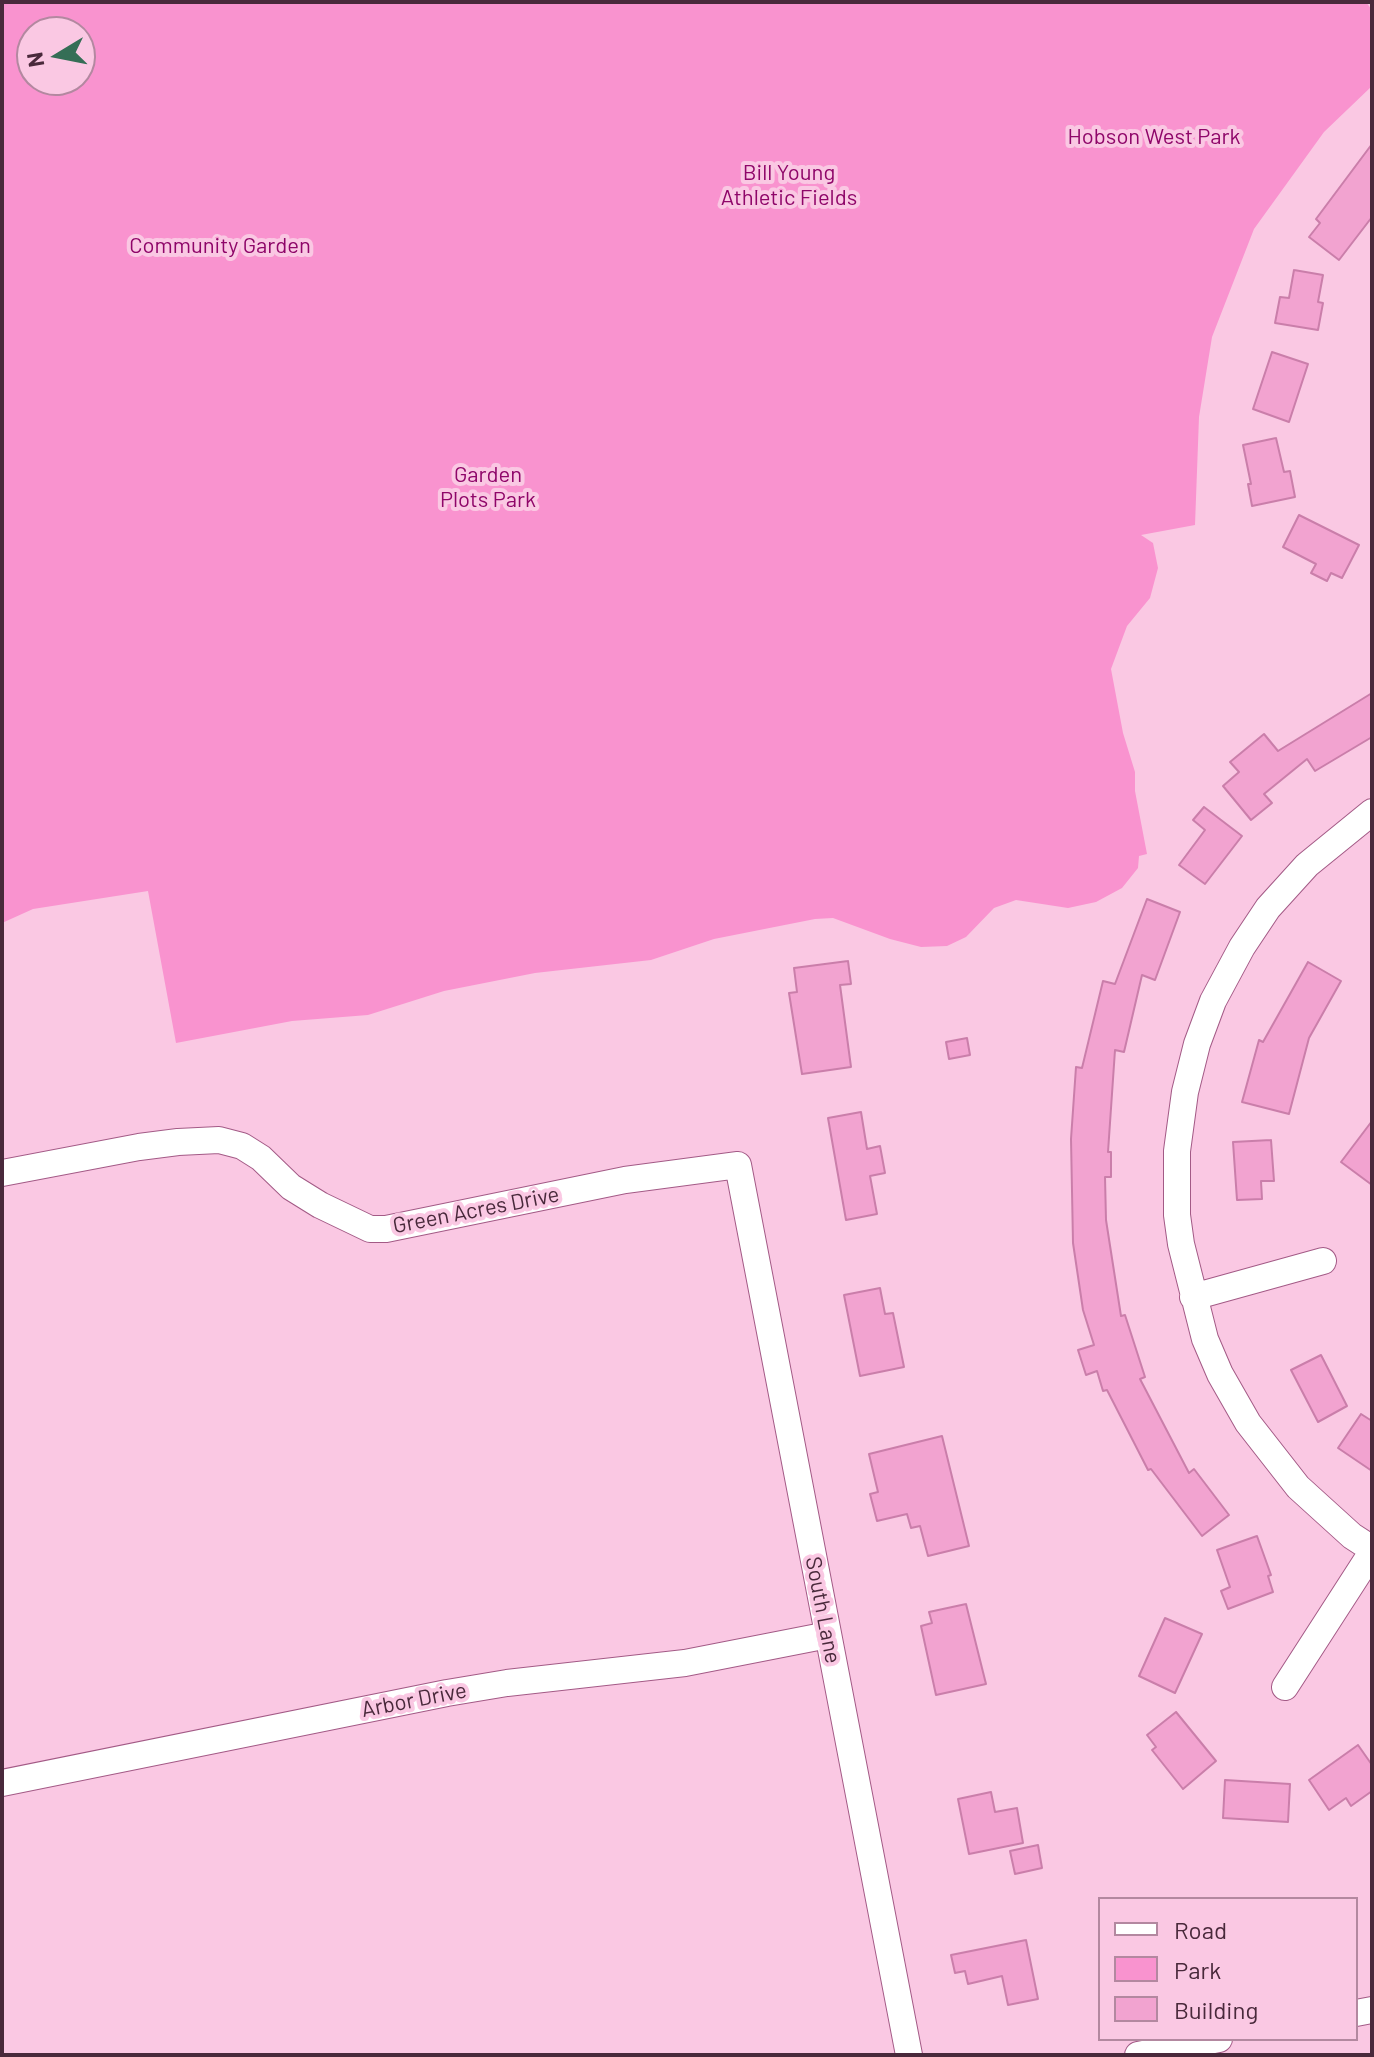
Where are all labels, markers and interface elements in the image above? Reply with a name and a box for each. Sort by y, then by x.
north arrow [16,16,96,96]
text: N [20,50,48,69]
park label: Hobson West Park [1067,124,1241,150]
park label: Bill Young Athletic Fields [721,160,857,212]
park label: Community Garden [129,233,311,259]
park label: Garden Plots Park [440,462,536,514]
street label: Green Acres Drive [391,1181,561,1239]
street label: South Lane [800,1554,846,1666]
street label: Arbor Drive [359,1677,469,1723]
legend [1098,1897,1358,2041]
text: Road [1174,1915,1227,1944]
text: Park [1174,1955,1221,1984]
text: Building [1174,1995,1258,2024]

